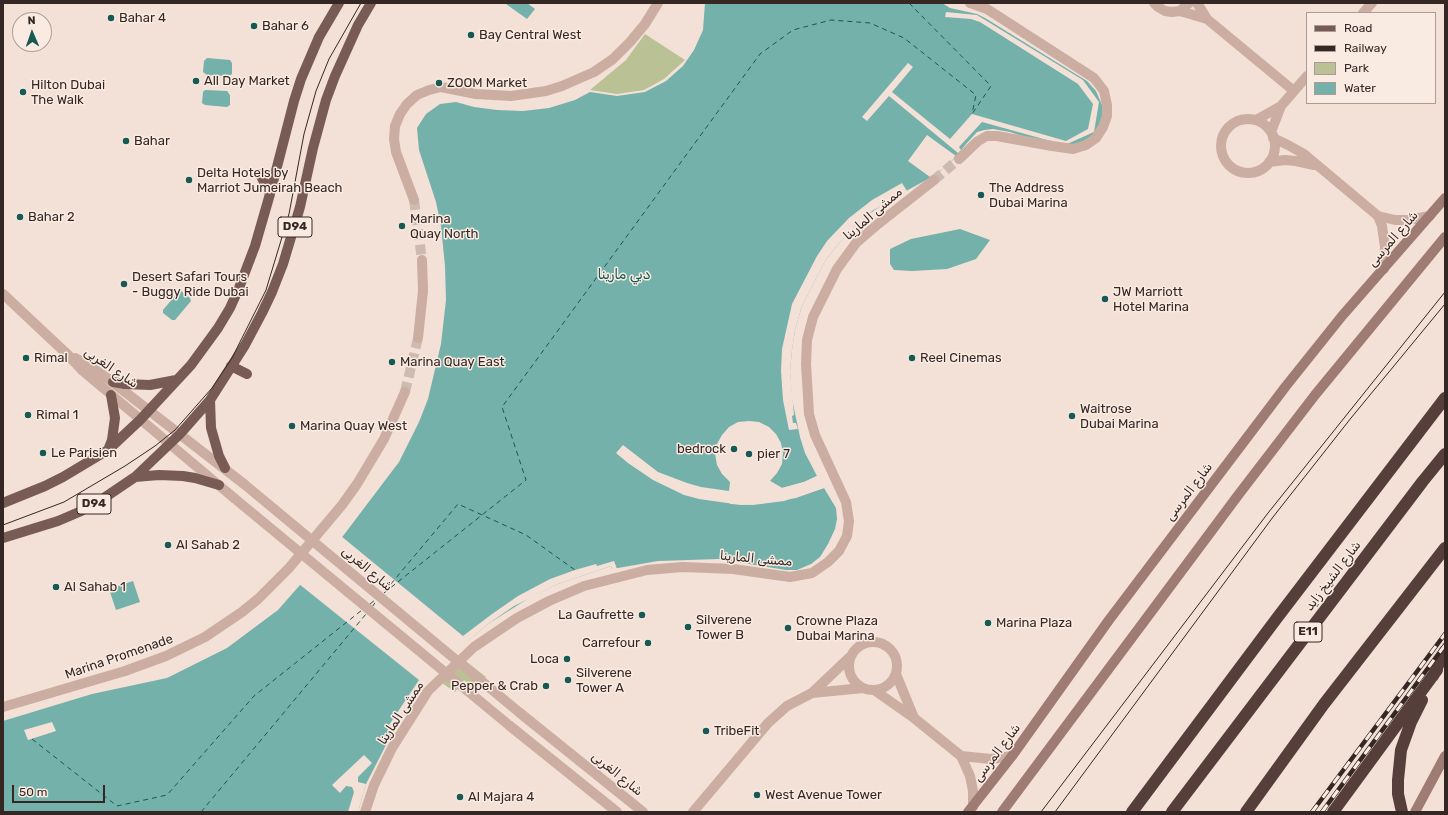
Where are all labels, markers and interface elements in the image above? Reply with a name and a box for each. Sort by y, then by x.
place label: Bahar 4 [119,10,166,26]
north arrow [12,12,52,52]
legend [1306,12,1436,104]
marker: Bahar 4 [106,13,116,23]
text: N [27,14,36,27]
place label: Bahar 6 [262,18,309,34]
marker: Bahar 6 [249,21,259,31]
text: Road [1344,21,1372,35]
place label: Bay Central West [479,27,581,43]
marker: Bay Central West [466,30,476,40]
text: Railway [1344,41,1387,55]
text: Park [1344,61,1369,75]
place label: All Day Market [204,73,290,89]
place label: ZOOM Market [447,75,527,91]
marker: All Day Market [191,76,201,86]
place label: Hilton Dubai The Walk [31,77,105,108]
marker: ZOOM Market [434,78,444,88]
text: Water [1344,81,1376,95]
marker: Hilton Dubai The Walk [18,87,28,97]
place label: Bahar [134,133,170,149]
marker: Bahar [121,136,131,146]
place label: Delta Hotels by Marriot Jumeirah Beach [197,165,343,196]
marker: Delta Hotels by Marriot Jumeirah Beach [184,175,194,185]
place label: The Address Dubai Marina [989,180,1068,211]
street label: ممشى المارينا [840,184,906,244]
marker: The Address Dubai Marina [976,190,986,200]
street label: شارع المرسى [1364,208,1422,270]
place label: Bahar 2 [28,209,75,225]
place label: Marina Quay North [410,211,478,242]
marker: Bahar 2 [15,212,25,222]
road number: D94 [278,217,312,237]
marker: Marina Quay North [397,221,407,231]
water label: دبي مارينا [597,267,651,283]
place label: Desert Safari Tours - Buggy Ride Dubai [132,269,249,300]
marker: Desert Safari Tours - Buggy Ride Dubai [119,279,129,289]
place label: JW Marriott Hotel Marina [1113,284,1189,315]
marker: JW Marriott Hotel Marina [1100,294,1110,304]
street label: شارع الغربى [81,344,141,392]
place label: Rimal [34,350,68,366]
place label: Reel Cinemas [920,350,1002,366]
marker: Rimal [21,353,31,363]
marker: Reel Cinemas [907,353,917,363]
place label: Marina Quay East [400,354,505,370]
marker: Marina Quay East [387,357,397,367]
place label: Waitrose Dubai Marina [1080,401,1159,432]
place label: Rimal 1 [36,407,78,423]
marker: Rimal 1 [23,410,33,420]
marker: Waitrose Dubai Marina [1067,411,1077,421]
place label: Marina Quay West [300,418,407,434]
marker: Marina Quay West [287,421,297,431]
place label: bedrock [677,441,726,457]
marker: bedrock [729,444,739,454]
place label: Le Parisien [51,445,117,461]
place label: pier 7 [757,446,790,462]
marker: Le Parisien [38,448,48,458]
marker: pier 7 [744,449,754,459]
street label: شارع المرسى [1162,460,1216,524]
road number: D94 [77,494,111,514]
place label: Al Sahab 2 [176,537,240,553]
street label: شارع الشيخ زايد [1302,538,1364,614]
marker: Al Sahab 2 [163,540,173,550]
street label: شارع الغربى [338,543,396,595]
street label: ممشى المارينا [719,548,793,570]
place label: Al Sahab 1 [64,579,126,595]
marker: Al Sahab 1 [51,582,61,592]
place label: La Gaufrette [558,607,634,623]
marker: La Gaufrette [637,610,647,620]
place label: Silverene Tower B [696,612,752,643]
place label: Crowne Plaza Dubai Marina [796,613,878,644]
place label: Marina Plaza [996,615,1072,631]
marker: Marina Plaza [983,618,993,628]
marker: Silverene Tower B [683,622,693,632]
road number: E11 [1294,622,1322,642]
marker: Crowne Plaza Dubai Marina [783,623,793,633]
street label: Marina Promenade [63,631,175,683]
place label: Carrefour [582,635,640,651]
marker: Carrefour [643,638,653,648]
place label: Loca [530,651,559,667]
marker: Loca [562,654,572,664]
place label: Silverene Tower A [576,665,632,696]
marker: Silverene Tower A [563,675,573,685]
street label: ممشى المارينا [375,678,427,748]
place label: Pepper & Crab [451,678,538,694]
marker: Pepper & Crab [541,681,551,691]
street label: شارع المرسى [970,721,1024,785]
place label: TribeFit [714,723,759,739]
marker: TribeFit [701,726,711,736]
street label: شارع الغربى [588,748,646,800]
scale bar [14,777,107,803]
text: 50 m [19,785,47,799]
place label: West Avenue Tower [765,787,882,803]
place label: Al Majara 4 [468,789,534,805]
marker: West Avenue Tower [752,790,762,800]
marker: Al Majara 4 [455,792,465,802]

